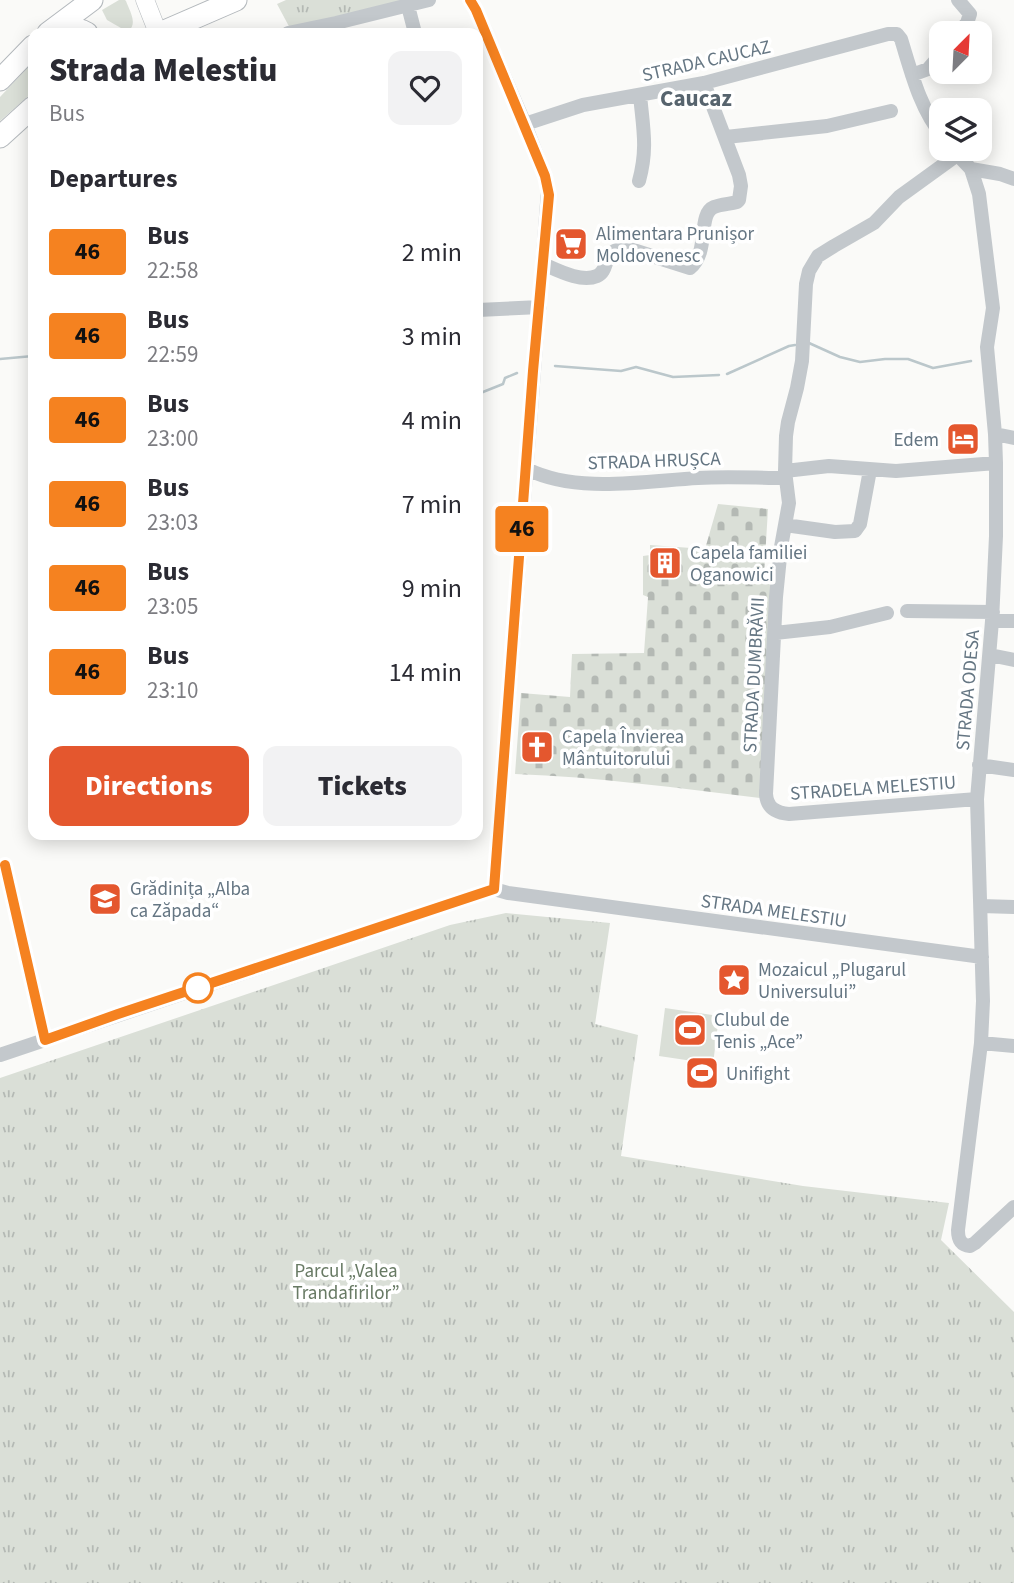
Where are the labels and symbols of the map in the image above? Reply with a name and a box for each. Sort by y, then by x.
north arrow [929,21,992,84]
street label: STRADA CAUCAZ [639,34,773,89]
district label: Caucaz [660,82,732,115]
place label: Alimentara Prunișor Moldovenesc [596,221,755,270]
supermarket icon: Alimentara Prunișor Moldovenesc [552,225,590,263]
hotel icon: Edem [944,420,982,458]
place label: Edem [893,427,939,454]
street label: STRADA HRUȘCA [587,446,722,477]
line badge: 46 [490,506,554,552]
place label: Capela familiei Oganowici [690,540,807,589]
building icon: Capela familiei Oganowici [646,544,684,582]
street label: STRADA DUMBRĂVII [737,596,772,754]
street label: STRADA ODESA [950,628,987,752]
place label: Capela Învierea Mântuitorului [562,724,684,773]
church icon: Capela Învierea Mântuitorului [518,728,556,766]
street label: STRADELA MELESTIU [789,769,957,808]
place label: Grădinița „Alba ca Zăpada“ [130,876,250,925]
school or university icon: Grădinița „Alba ca Zăpada“ [86,880,124,918]
street label: STRADA MELESTIU [699,888,848,935]
place label: Mozaicul „Plugarul Universului” [758,957,906,1006]
place icon: Mozaicul „Plugarul Universului” [715,961,753,999]
unlabelled marker [183,973,213,1003]
place label: Clubul de Tenis „Ace” [714,1007,803,1056]
sports icon: Clubul de Tenis „Ace” [671,1011,709,1049]
sports icon: Unifight [683,1054,721,1092]
place label: Unifight [726,1061,790,1088]
park label: Parcul „Valea Trandafirilor” [292,1258,400,1307]

